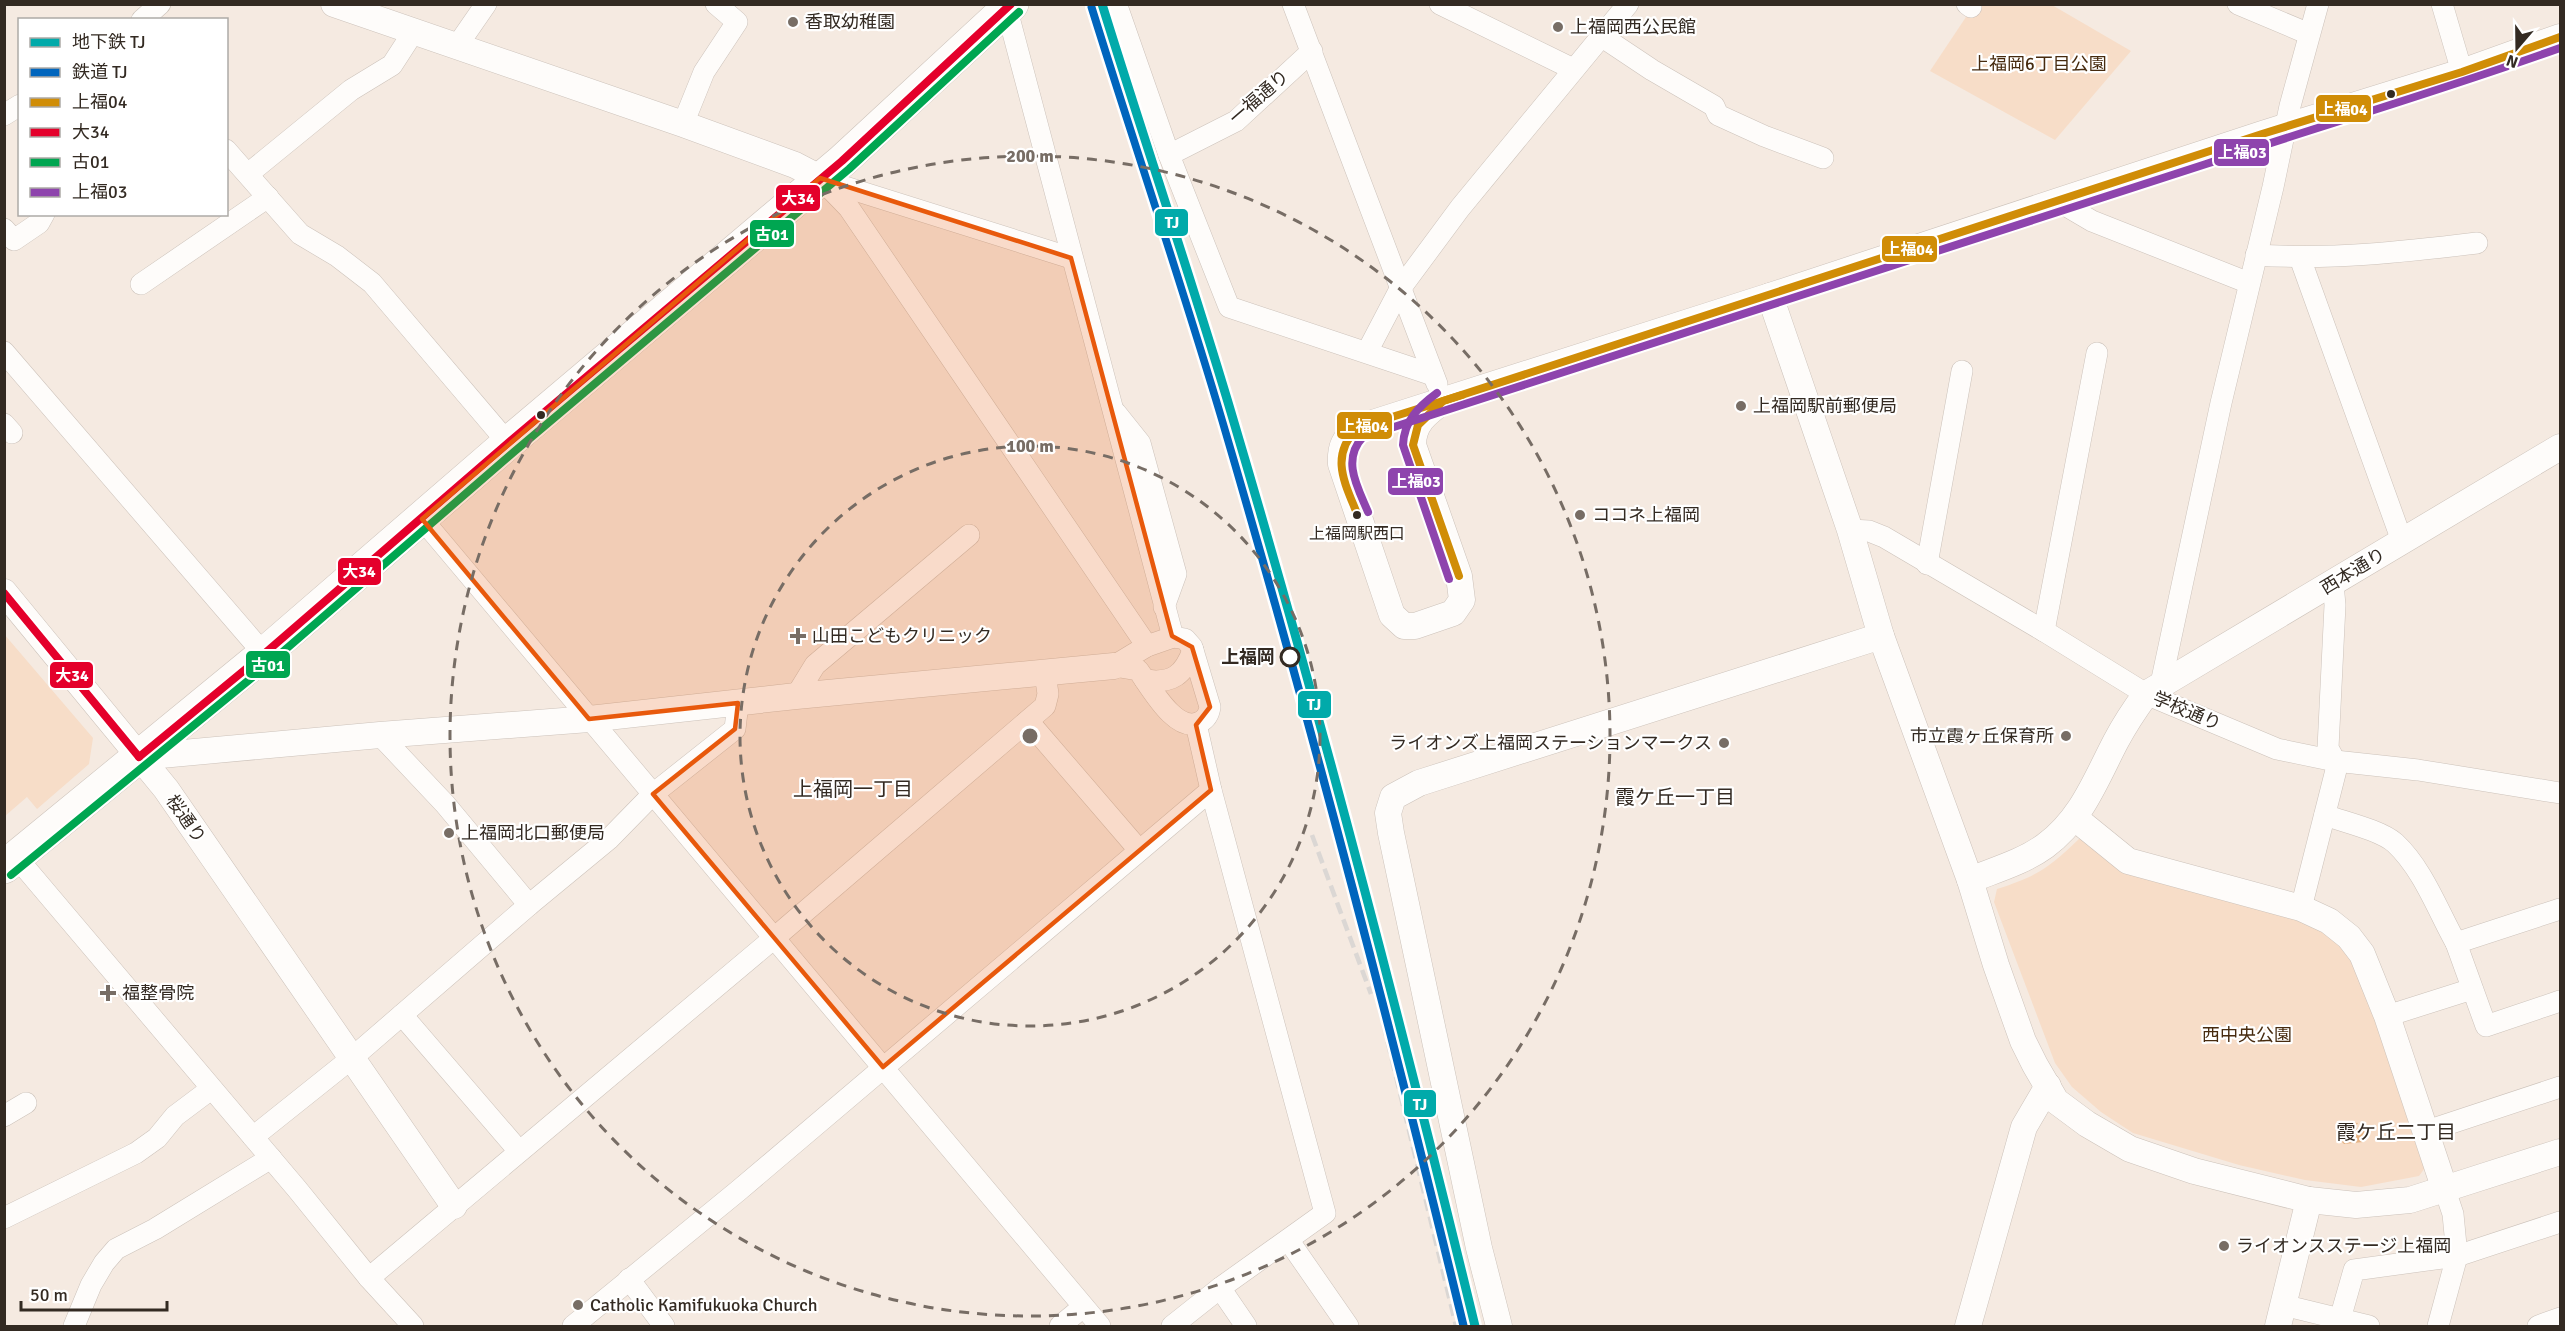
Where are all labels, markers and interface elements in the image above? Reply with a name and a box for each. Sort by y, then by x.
place label: 香取幼稚園 [805,11,895,33]
marker: 香取幼稚園 [786,15,800,29]
place label: 上福岡西公民館 [1570,16,1696,38]
legend [18,18,228,216]
north arrow [2487,18,2547,78]
marker: 上福岡西公民館 [1551,20,1565,34]
text: 地下鉄 TJ [72,31,146,53]
text: N [2504,50,2521,72]
park label: 上福岡6丁目公園 [1971,53,2107,75]
text: 鉄道 TJ [72,61,128,83]
street label: 一福通り [1225,65,1293,129]
unlabelled marker [2385,88,2397,100]
text: 上福04 [72,91,128,113]
line badge: 上福04 [2315,94,2372,123]
text: 上福04 [2318,100,2368,120]
text: 大34 [72,121,110,143]
line badge: 上福03 [2213,138,2270,167]
text: 上福03 [2217,143,2267,163]
text: 200 m [1006,145,1054,167]
text: 古01 [72,151,109,173]
text: 上福03 [72,181,127,203]
line badge: 大34 [775,184,821,212]
text: 大34 [781,189,815,209]
line badge: TJ [1154,208,1189,237]
text: TJ [1165,213,1179,233]
line badge: 古01 [749,219,795,248]
text: 古01 [755,225,789,245]
line badge: 上福04 [1881,235,1938,263]
text: 上福04 [1884,240,1934,260]
place label: 上福岡駅前郵便局 [1753,395,1897,417]
marker: 上福岡駅前郵便局 [1734,399,1748,413]
unlabelled marker [535,409,547,421]
line badge: 上福04 [1336,411,1393,440]
text: 上福04 [1339,417,1389,437]
text: 100 m [1006,435,1054,457]
line badge: 上福03 [1387,467,1444,496]
text: 上福03 [1391,472,1441,492]
place label: ココネ上福岡 [1592,504,1700,526]
marker: ココネ上福岡 [1573,508,1587,522]
marker: 上福岡駅西口 [1351,509,1363,521]
place label: 上福岡駅西口 [1309,524,1405,544]
street label: 西本通り [2316,543,2390,599]
line badge: 大34 [337,557,382,586]
text: 大34 [342,562,376,582]
place label: 山田こどもクリニック [812,625,992,647]
marker: 山田こどもクリニック [789,627,807,645]
place label: 上福岡 [1221,646,1275,668]
marker: 上福岡 [1280,647,1300,667]
line badge: 古01 [245,650,291,679]
text: 古01 [251,656,285,676]
line badge: 大34 [49,661,94,689]
text: 大34 [55,666,89,686]
street label: 学校通り [2150,687,2224,735]
line badge: TJ [1297,690,1332,719]
text: TJ [1307,695,1321,715]
place label: 市立霞ヶ丘保育所 [1910,725,2054,747]
centre of rings [1020,726,1040,746]
marker: 市立霞ヶ丘保育所 [2059,729,2073,743]
place label: ライオンズ上福岡ステーションマークス [1389,732,1712,754]
marker: ライオンズ上福岡ステーションマークス [1717,736,1731,750]
district label: 上福岡一丁目 [793,777,913,802]
district label: 霞ケ丘一丁目 [1615,785,1735,810]
street label: 桜通り [162,791,210,847]
place label: 上福岡北口郵便局 [461,822,605,844]
marker: 上福岡北口郵便局 [442,826,456,840]
place label: 福整骨院 [122,982,194,1004]
marker: 福整骨院 [99,984,117,1002]
park label: 西中央公園 [2202,1024,2292,1046]
line badge: TJ [1403,1089,1437,1118]
text: TJ [1413,1095,1427,1115]
district label: 霞ケ丘二丁目 [2336,1120,2456,1145]
place label: ライオンスステージ上福岡 [2236,1235,2451,1257]
marker: ライオンスステージ上福岡 [2217,1239,2231,1253]
scale bar [21,1274,166,1312]
text: 50 m [30,1284,68,1306]
place label: Catholic Kamifukuoka Church [590,1294,818,1316]
marker: Catholic Kamifukuoka Church [571,1298,585,1312]

